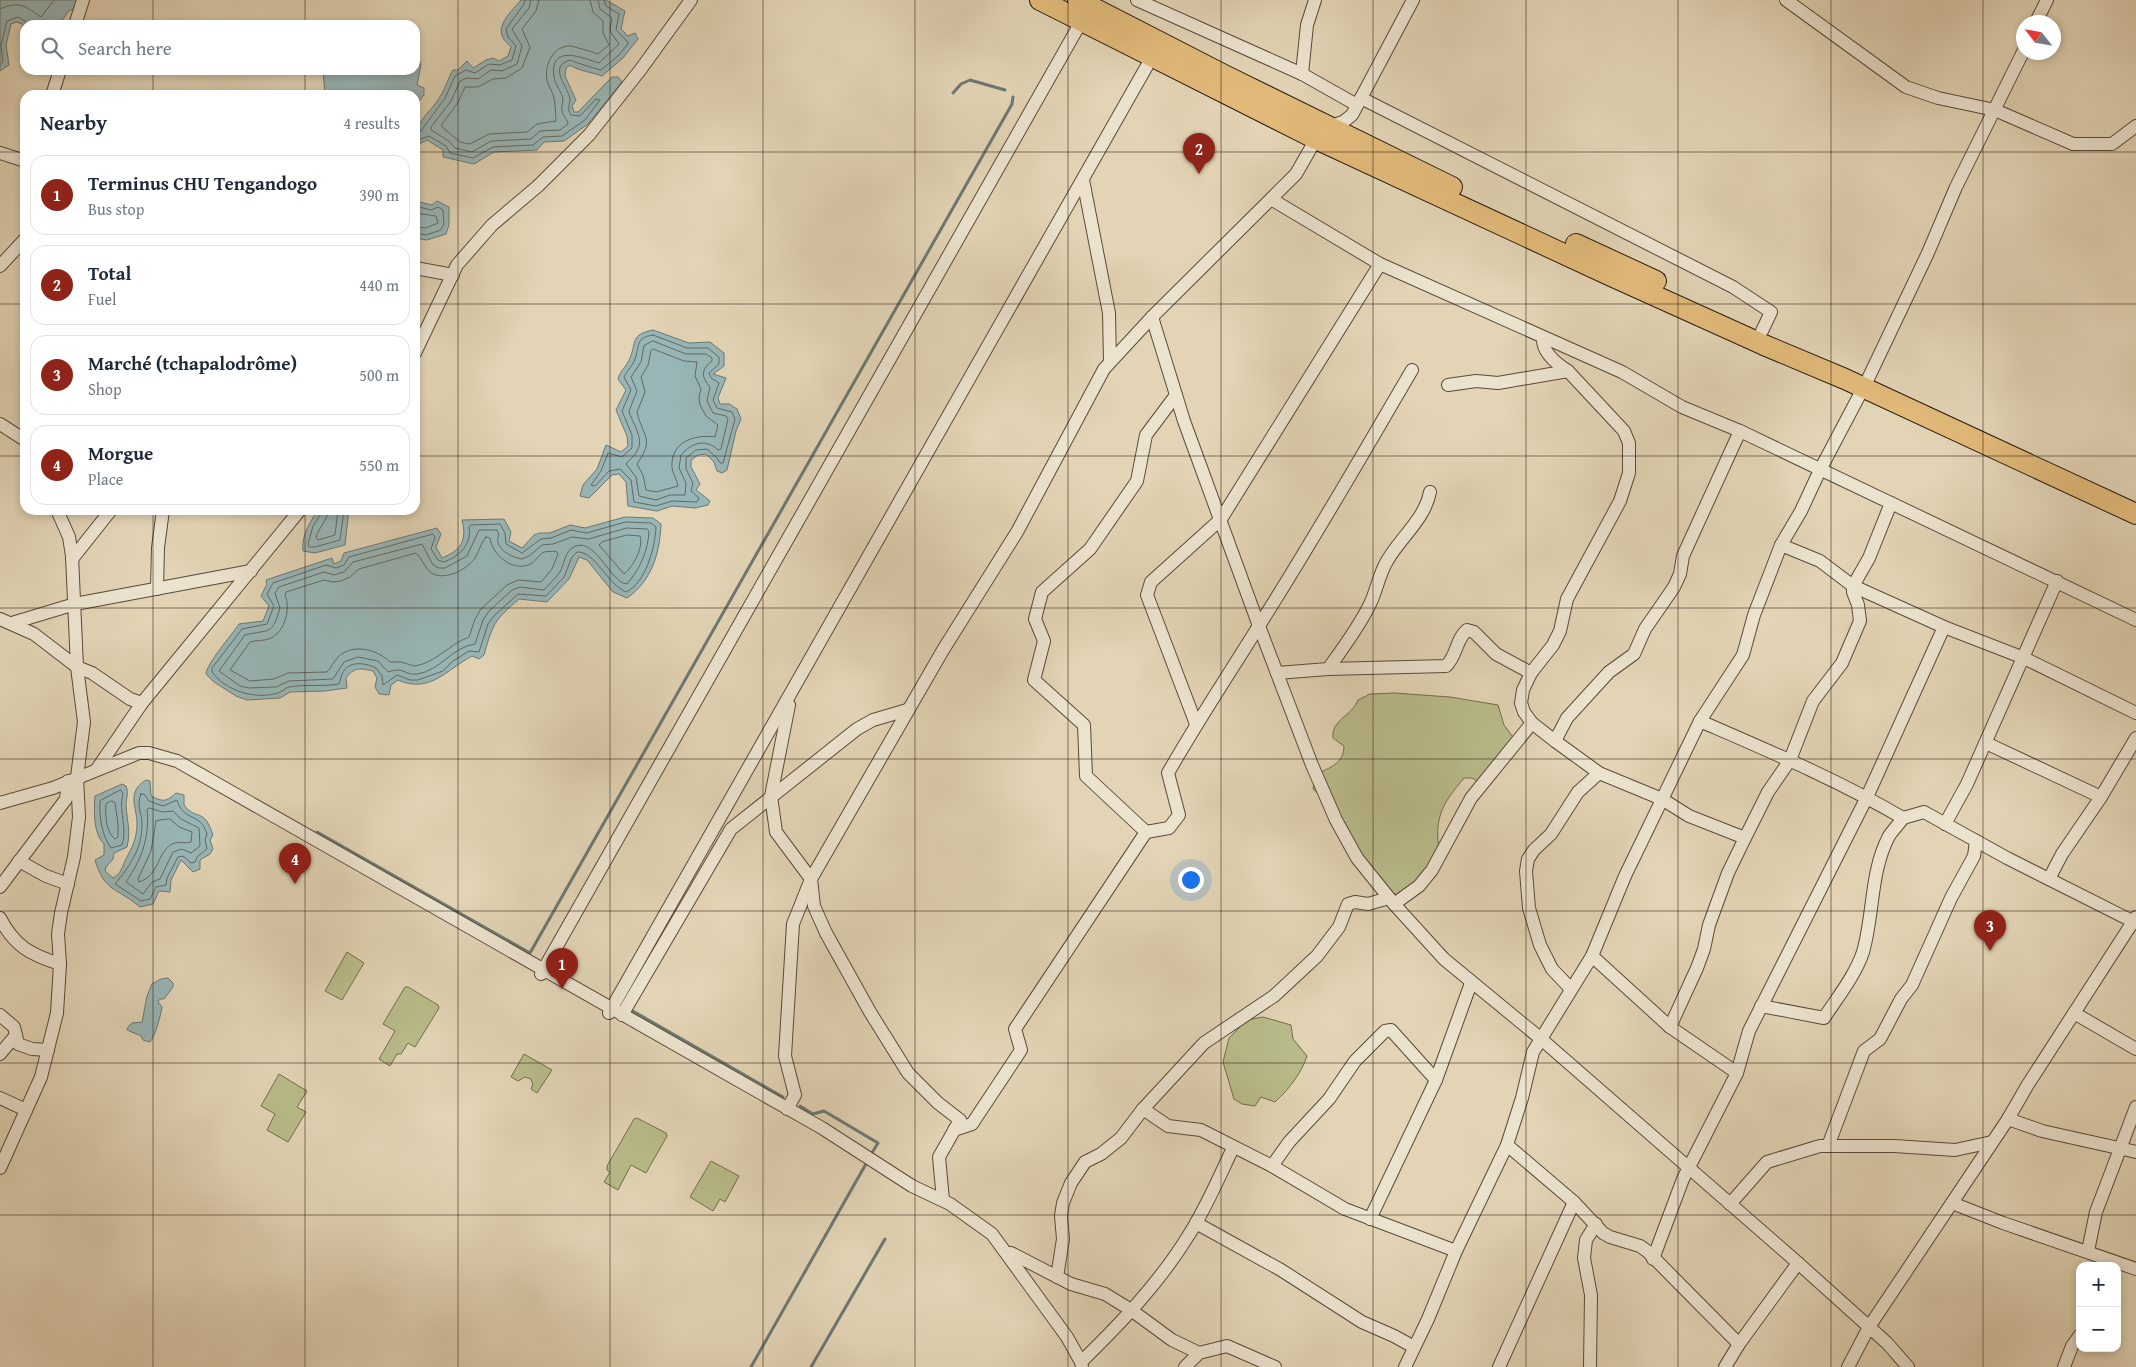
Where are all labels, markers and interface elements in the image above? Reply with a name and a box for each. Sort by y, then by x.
north arrow [2016,15,2061,60]
search box [20,20,420,75]
icon: search [38,34,66,62]
text: Search here [78,34,172,62]
text: Nearby [40,107,107,138]
text: 4 results [343,111,400,135]
pin: 2 [1183,133,1215,174]
text: Terminus CHU Tengandogo [88,169,317,197]
text: 1 [53,183,61,207]
text: 390 m [359,183,399,207]
text: Bus stop [88,197,144,221]
text: Total [88,259,131,287]
text: 2 [53,273,61,297]
text: 440 m [359,273,399,297]
text: Fuel [88,287,116,311]
text: Marché (tchapalodrôme) [88,349,297,377]
text: 3 [53,363,61,387]
text: 500 m [359,363,399,387]
text: Shop [88,377,122,401]
text: Morgue [88,439,153,467]
text: 4 [53,453,61,477]
text: 550 m [359,453,399,477]
text: Place [88,467,123,491]
pin: 4 [279,843,311,884]
your location [1178,867,1204,893]
pin: 3 [1974,910,2006,951]
pin: 1 [546,948,578,989]
map controls [2076,1262,2121,1352]
button: + [2076,1262,2121,1307]
button: − [2076,1307,2121,1352]

